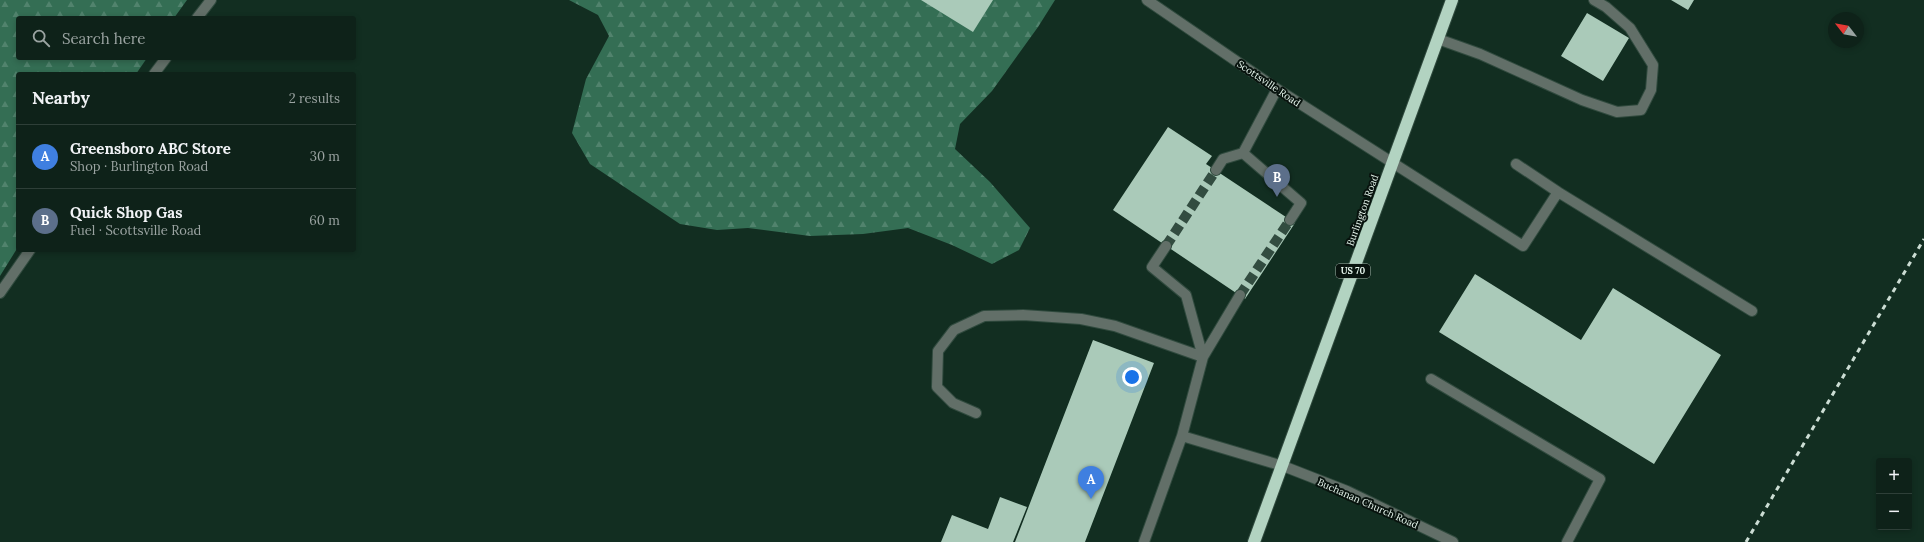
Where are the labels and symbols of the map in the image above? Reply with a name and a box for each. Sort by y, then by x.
north arrow [1828,12,1864,48]
street label: Scottsville Road [1234,57,1303,109]
pin: B [1264,164,1290,197]
street label: Burlington Road [1344,173,1381,248]
road number: US 70 [1336,264,1370,278]
your location [1122,367,1142,387]
pin: A [1078,466,1104,499]
street label: Buchanan Church Road [1315,475,1420,532]

